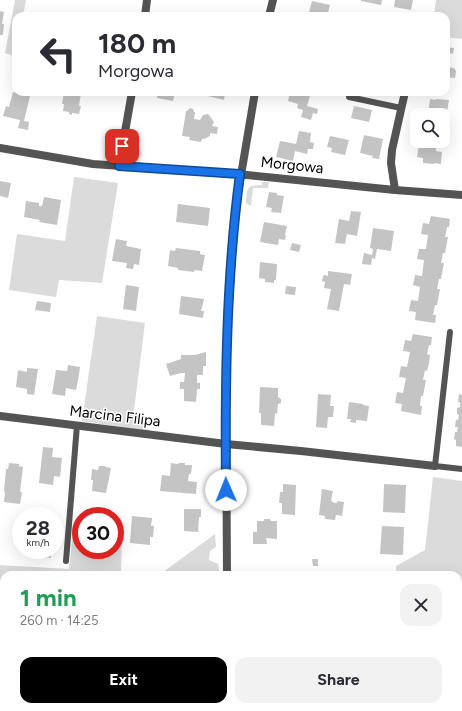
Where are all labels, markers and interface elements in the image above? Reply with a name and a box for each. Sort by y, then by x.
text: 180 m [98,26,176,60]
icon: left [32,28,84,80]
text: Morgowa [98,60,174,82]
map controls [410,108,450,148]
button: search [410,108,450,148]
pin [105,129,139,163]
icon: arrive [111,135,133,157]
street label: Morgowa [260,153,324,177]
street label: Marcina Filipa [68,401,162,431]
position arrow [205,469,247,511]
speed limit sign: 30 [72,507,124,559]
text: 28 [26,516,50,540]
text: km/h [27,536,49,549]
text: 1 min [20,583,77,612]
button: close [400,584,442,626]
text: 260 m · 14:25 [20,613,98,628]
button: Exit [20,657,227,703]
button: Share [235,657,442,703]

